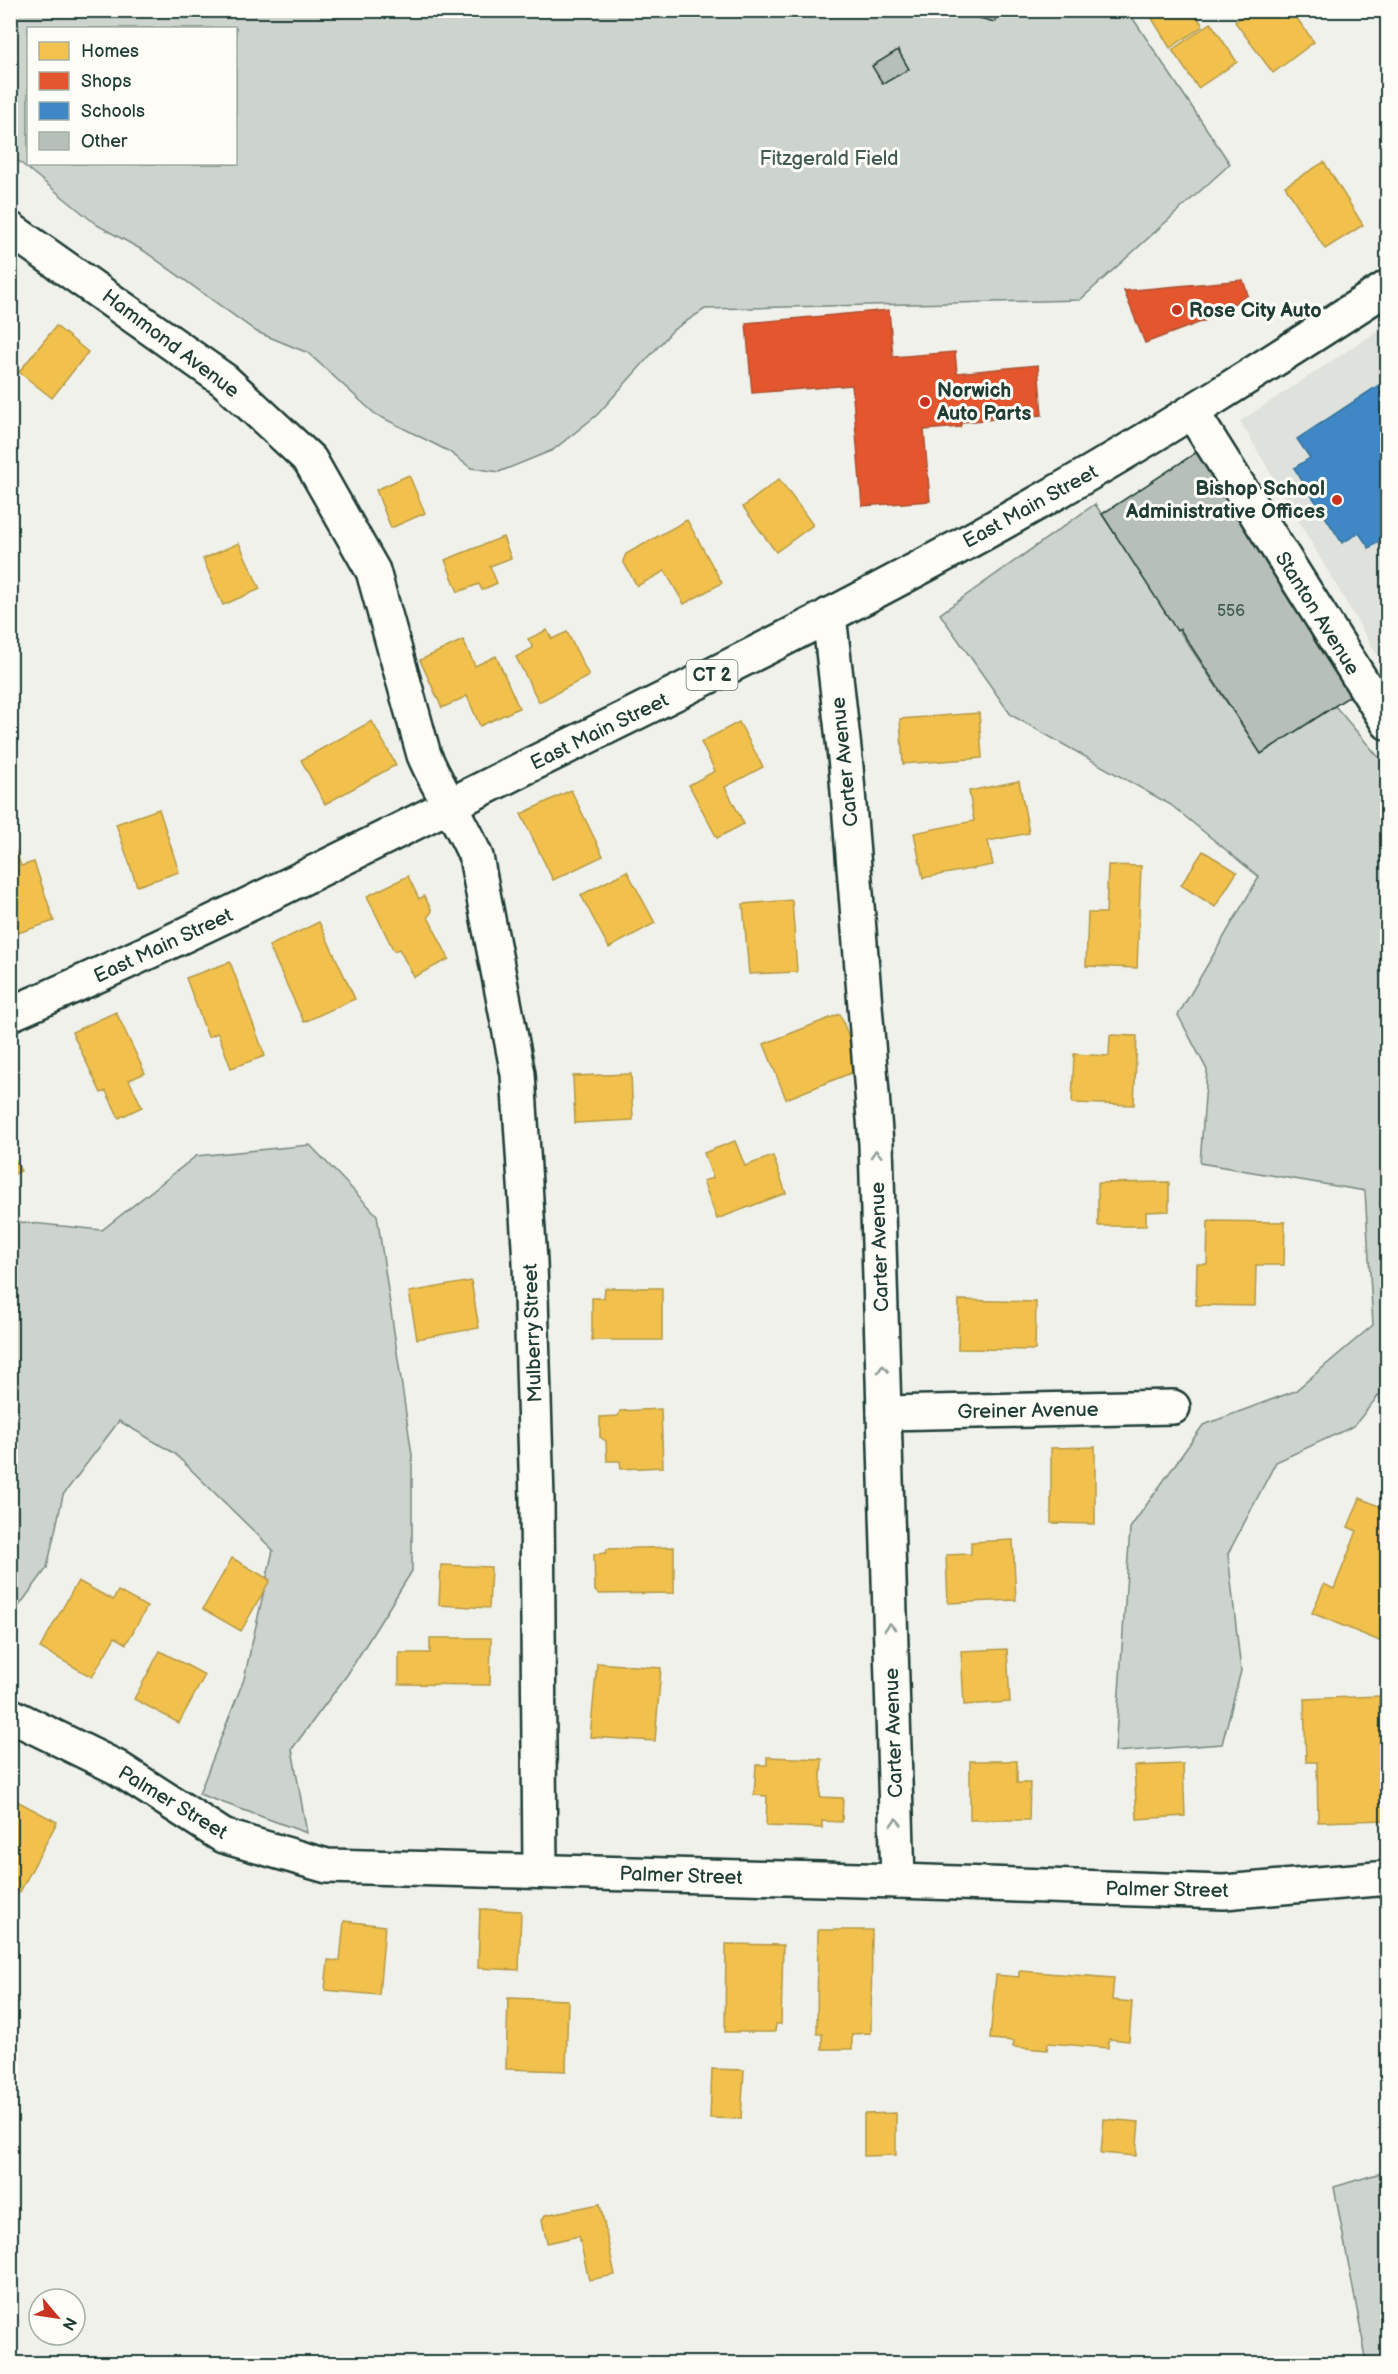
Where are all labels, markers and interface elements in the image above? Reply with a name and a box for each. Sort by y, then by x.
legend [27,27,237,165]
text: Homes [81,41,139,62]
text: Shops [81,71,132,92]
text: Schools [81,101,145,122]
text: Other [81,131,128,152]
park label: Fitzgerald Field [759,147,899,171]
street label: Hammond Avenue [97,284,244,403]
place label: Rose City Auto [1189,299,1322,323]
marker: Rose City Auto [1170,303,1184,317]
place label: Norwich Auto Parts [936,379,1031,426]
marker: Norwich Auto Parts [918,395,932,409]
street label: East Main Street [959,460,1102,554]
place label: Bishop School Administrative Offices [1125,477,1325,524]
marker: Bishop School Administrative Offices [1330,493,1344,507]
street label: Stanton Avenue [1270,547,1365,680]
house number: 556 [1217,602,1245,621]
road number: CT 2 [686,660,738,690]
street label: East Main Street [527,688,672,776]
street label: Carter Avenue [826,696,864,828]
street label: East Main Street [90,903,237,989]
one-way arrow [870,1149,882,1158]
street label: Carter Avenue [866,1181,894,1312]
street label: Mulberry Street [519,1263,547,1403]
one-way arrow [876,1365,889,1374]
street label: Greiner Avenue [957,1398,1099,1424]
one-way arrow [884,1623,897,1632]
street label: Carter Avenue [880,1667,908,1798]
street label: Palmer Street [114,1761,231,1845]
one-way arrow [890,1818,902,1827]
street label: Palmer Street [619,1862,743,1890]
street label: Palmer Street [1105,1877,1229,1903]
north arrow [27,2287,87,2347]
text: N [58,2314,80,2333]

